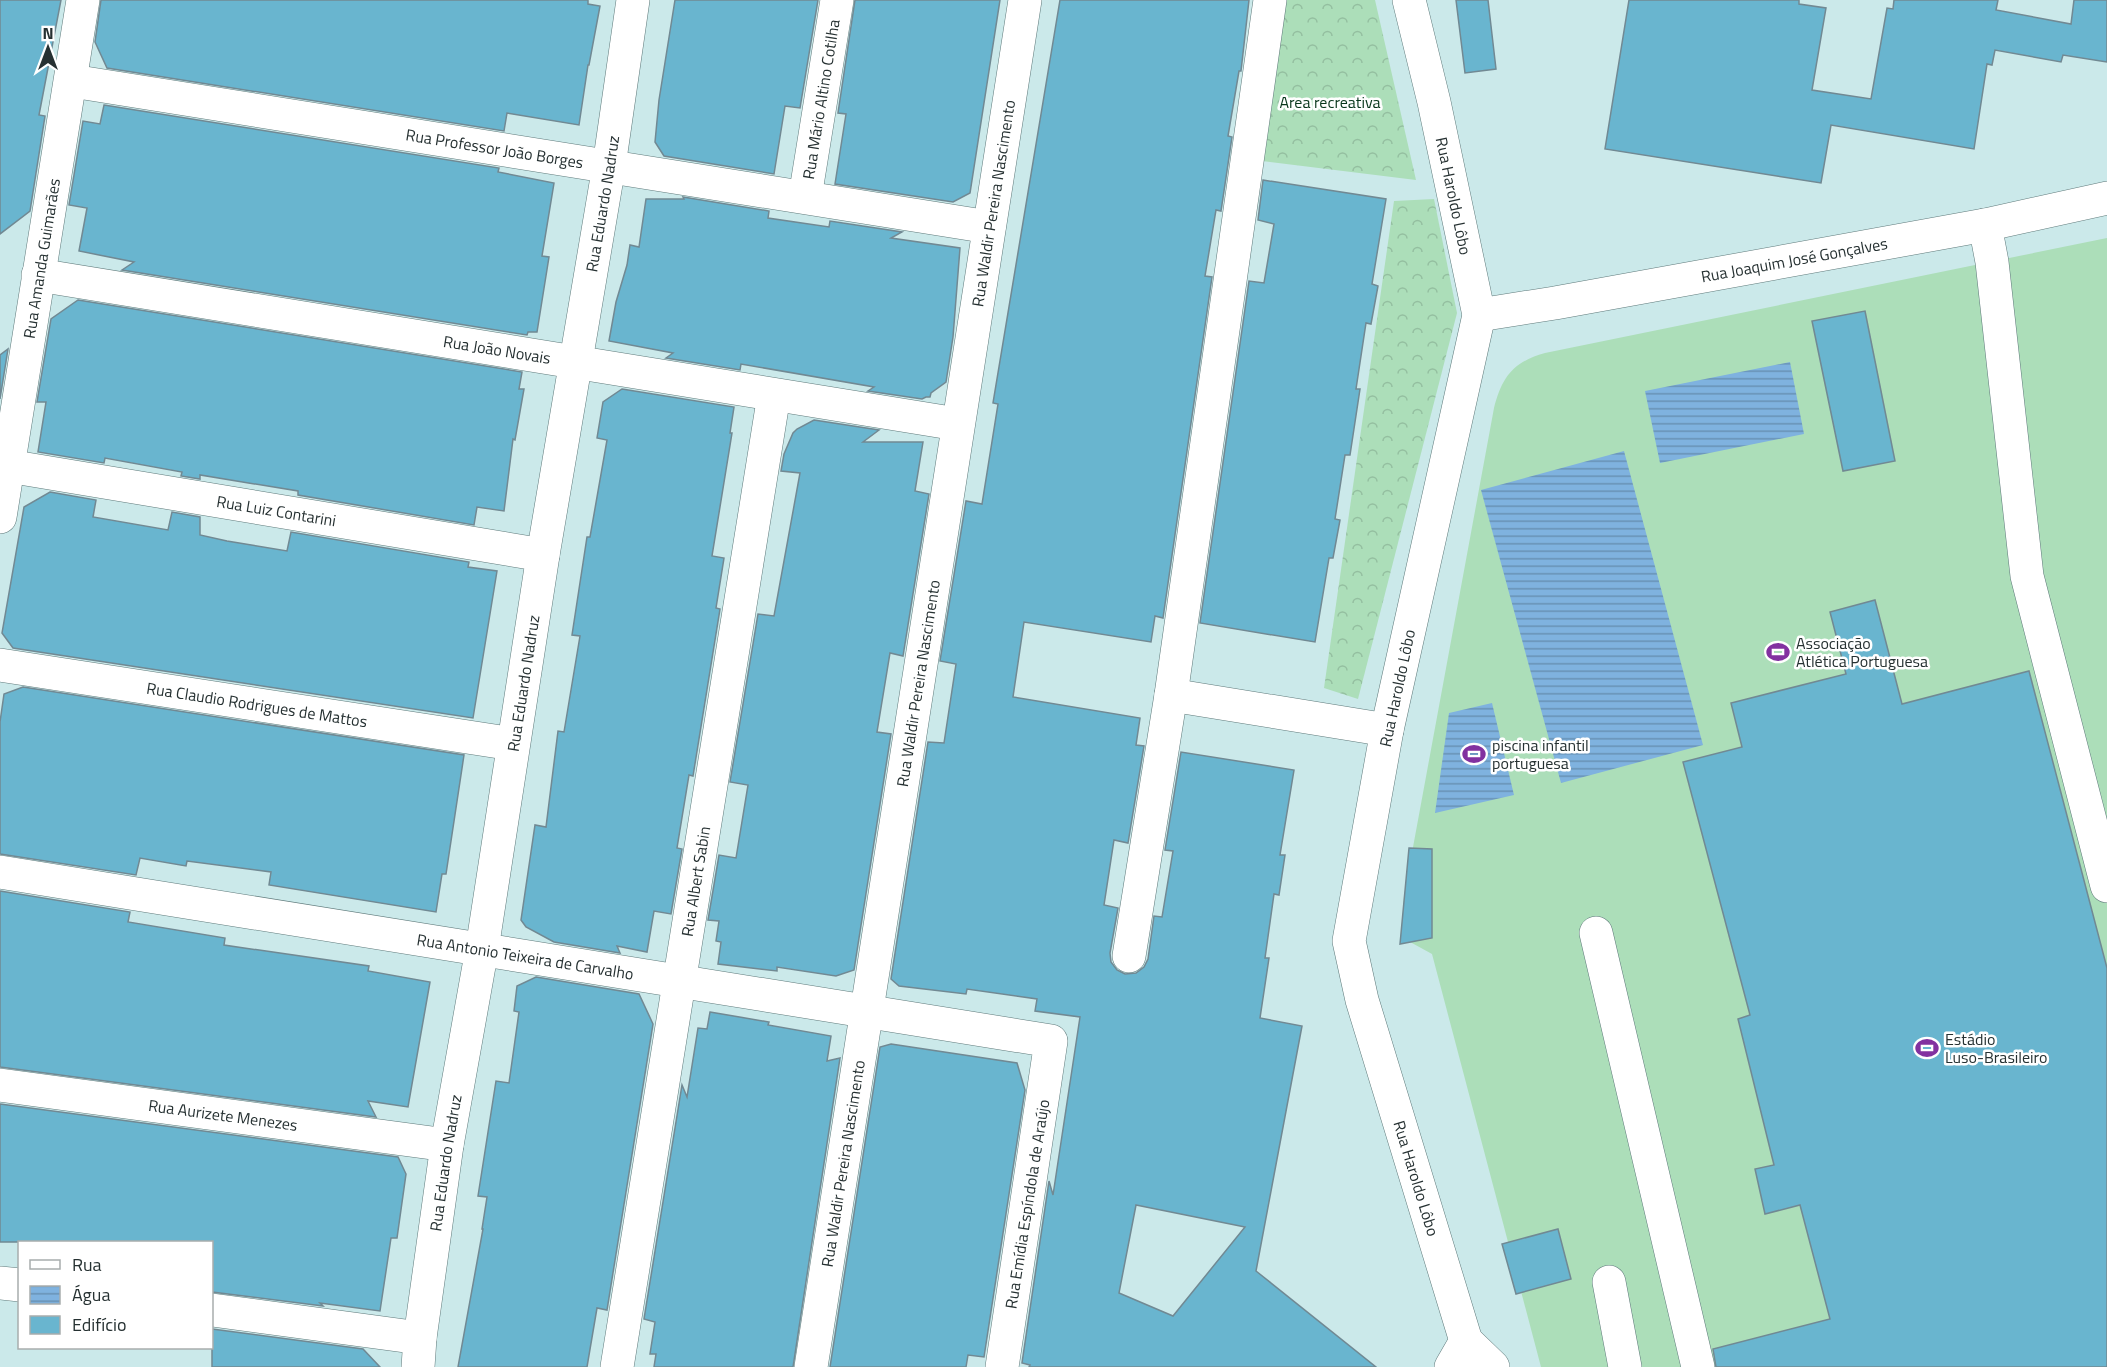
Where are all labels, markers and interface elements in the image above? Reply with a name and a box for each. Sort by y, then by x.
north arrow [18,18,78,78]
street label: Rua Mário Altino Cotilha [796,18,846,181]
text: N [42,21,54,45]
park label: Area recreativa [1279,90,1381,114]
street label: Rua Waldir Pereira Nascimento [965,98,1021,308]
street label: Rua Professor João Borges [404,122,585,174]
street label: Rua Eduardo Nadruz [579,134,625,274]
street label: Rua Haroldo Lôbo [1430,135,1478,257]
street label: Rua Amanda Guimarães [17,176,66,340]
street label: Rua Joaquim José Gonçalves [1699,231,1889,288]
street label: Rua João Novais [442,329,552,370]
street label: Rua Luiz Contarini [215,489,338,532]
street label: Rua Waldir Pereira Nascimento [890,578,946,789]
street label: Rua Eduardo Nadruz [501,613,546,753]
street label: Rua Haroldo Lôbo [1373,627,1421,749]
place label: Associação Atlética Portuguesa [1796,631,1928,673]
sports icon: Associação Atlética Portuguesa [1765,639,1791,665]
street label: Rua Claudio Rodrigues de Mattos [145,676,369,733]
place label: piscina infantil portuguesa [1492,733,1589,775]
sports icon: piscina infantil portuguesa [1461,741,1487,767]
street label: Rua Albert Sabin [675,824,716,938]
street label: Rua Antonio Teixeira de Carvalho [415,927,635,986]
place label: Estádio Luso-Brasileiro [1945,1027,2047,1069]
sports icon: Estádio Luso-Brasileiro [1914,1035,1940,1061]
street label: Rua Waldir Pereira Nascimento [815,1058,871,1269]
street label: Rua Aurizete Menezes [147,1093,299,1137]
street label: Rua Eduardo Nadruz [423,1093,468,1233]
street label: Rua Emídia Espíndola de Araújo [999,1098,1055,1310]
street label: Rua Haroldo Lôbo [1387,1118,1445,1239]
legend [18,1241,213,1349]
text: Rua [72,1251,102,1278]
text: Água [72,1281,110,1308]
text: Edifício [72,1311,126,1338]

